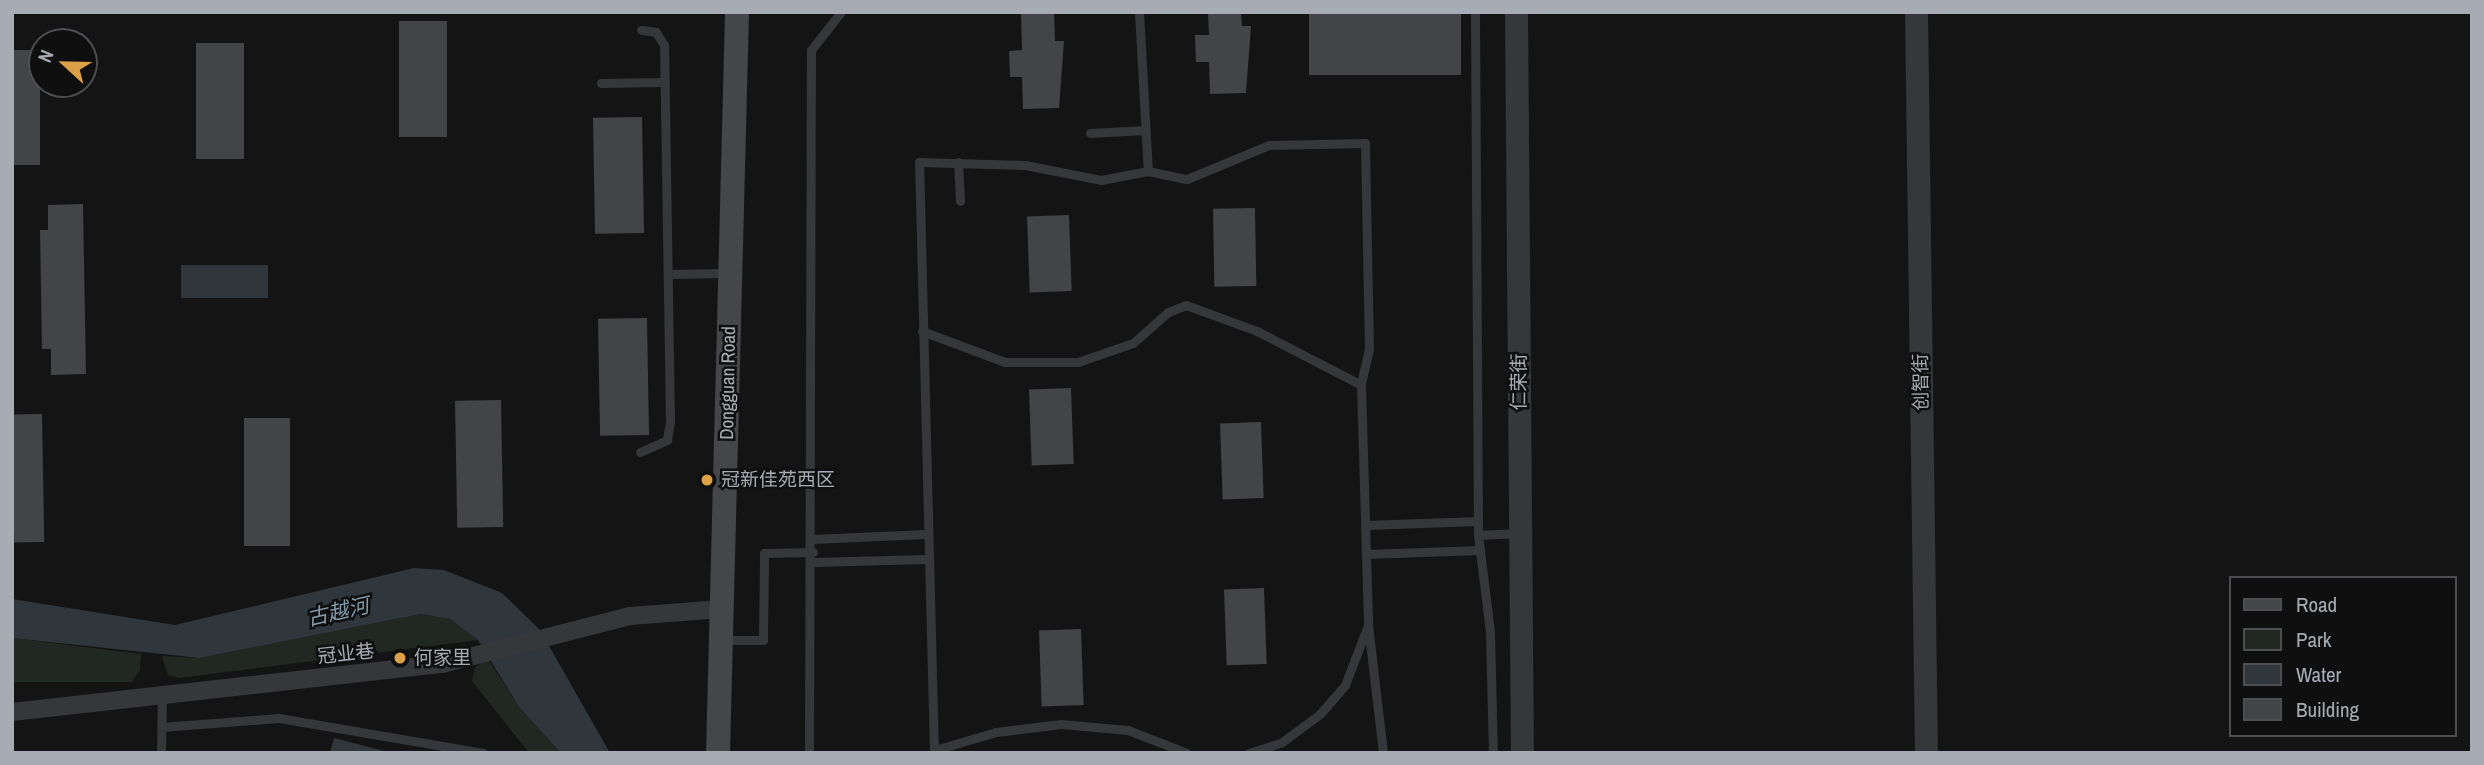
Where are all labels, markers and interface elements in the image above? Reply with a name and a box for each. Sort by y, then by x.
north arrow [28,28,98,98]
text: N [31,46,60,66]
street label: Dongguan Road [716,326,740,440]
street label: 创智街 [1909,353,1933,411]
street label: 仁荣街 [1508,354,1530,410]
place label: 冠新佳苑西区 [721,469,835,491]
marker: 冠新佳苑西区 [699,472,715,488]
legend [2228,576,2456,737]
text: Road [2296,590,2337,619]
water label: 古越河 [304,593,372,631]
text: Park [2296,625,2331,654]
street label: 冠业巷 [316,640,376,668]
place label: 何家里 [414,647,471,669]
marker: 何家里 [392,650,408,666]
text: Water [2296,660,2341,689]
text: Building [2296,695,2359,724]

